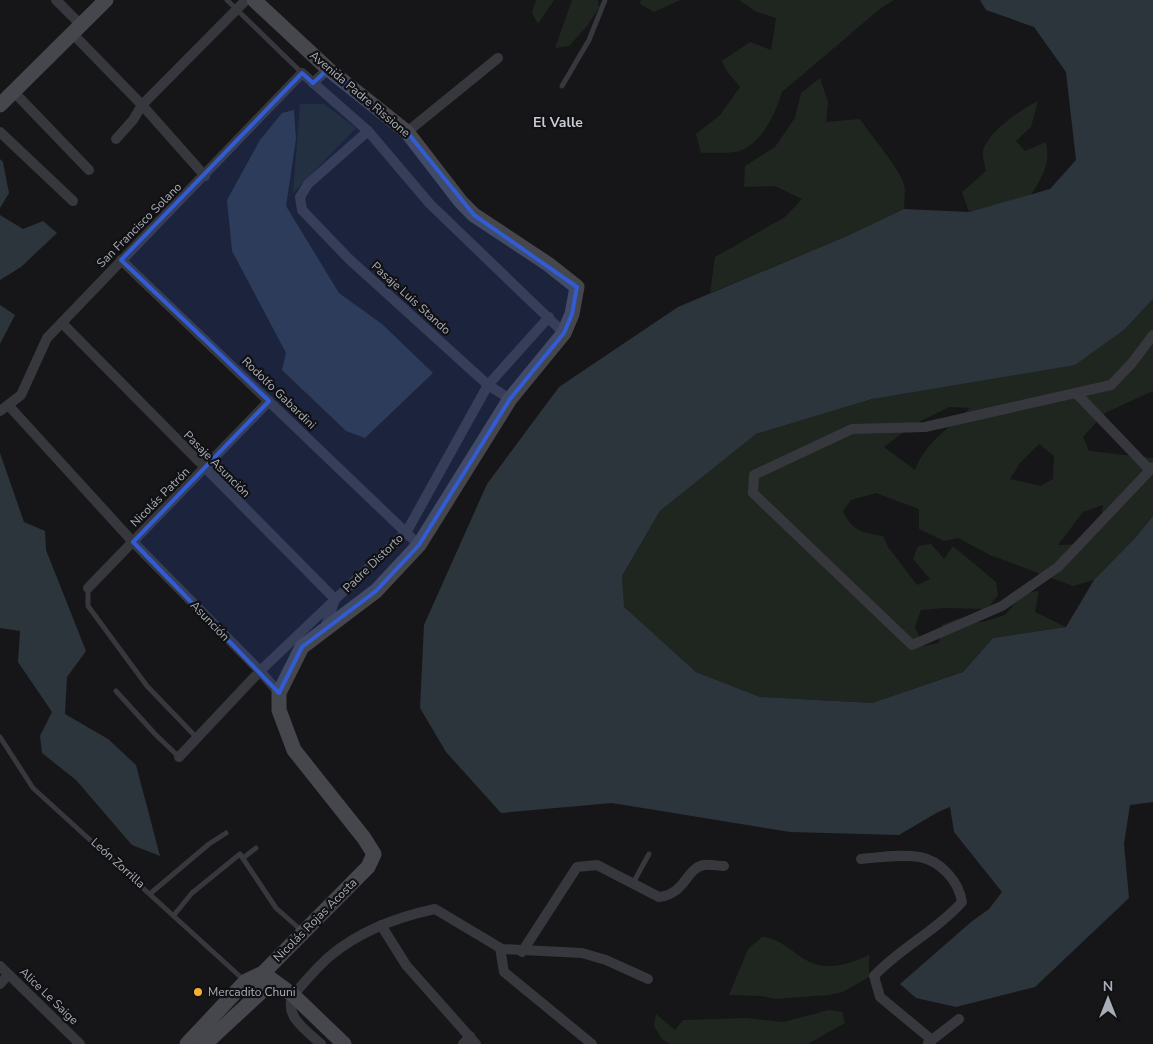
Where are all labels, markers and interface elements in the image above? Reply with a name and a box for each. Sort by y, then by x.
street label: Avenida Padre Rissione [306,47,414,141]
district label: El Valle [533,113,583,132]
street label: San Francisco Solano [93,179,185,271]
street label: Pasaje Luis Stando [368,258,454,338]
street label: Rodolfo Gabardini [238,353,320,433]
street label: Pasaje Asunción [180,427,254,501]
street label: Nicolás Patrón [127,464,193,530]
street label: Padre Distorto [339,530,407,596]
street label: Asunción [187,598,233,644]
street label: León Zorrilla [87,834,149,892]
street label: Nicolás Rojas Acosta [270,875,360,965]
street label: Alice Le Saige [16,964,82,1028]
north arrow [1083,974,1133,1024]
text: N [1103,977,1113,996]
place label: Mercadito Chuni [208,984,296,1000]
marker: Mercadito Chuni [192,986,204,998]

